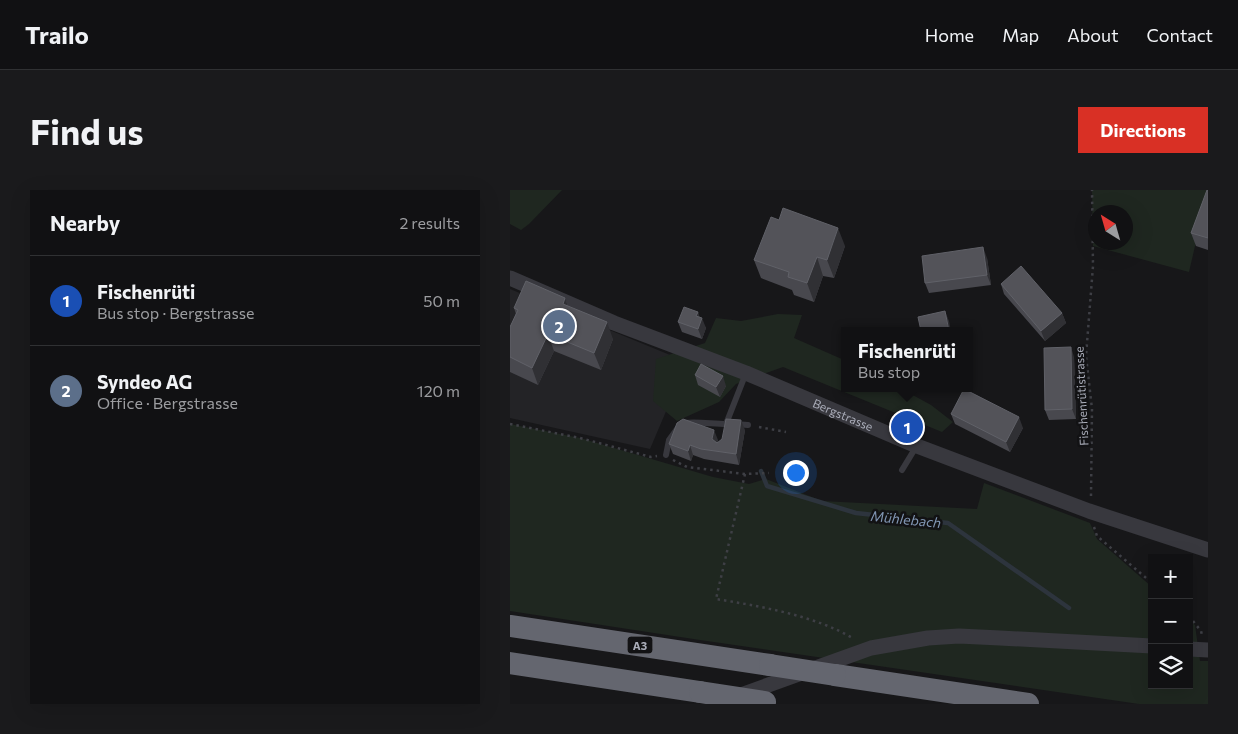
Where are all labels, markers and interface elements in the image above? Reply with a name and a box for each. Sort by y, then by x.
text: Trailo [25,20,89,49]
text: Home [925,24,974,46]
text: Map [1002,24,1039,46]
text: About [1067,24,1119,46]
text: Contact [1147,24,1213,46]
button: Directions [1078,107,1208,153]
text: Find us [30,109,144,152]
north arrow [1088,205,1133,250]
text: Nearby [50,210,120,235]
text: 2 results [399,213,460,232]
text: Fischenrüti [97,280,195,303]
text: 1 [62,291,70,310]
text: 50 m [423,291,460,310]
text: Bus stop · Bergstrasse [97,303,254,322]
pin: 2 [543,307,575,345]
popup [841,327,973,392]
text: Fischenrüti [858,339,956,362]
street label: Fischenrütistrasse [1071,346,1091,446]
text: Bus stop [858,362,920,381]
text: Syndeo AG [97,370,192,393]
text: 2 [61,381,71,400]
text: 120 m [417,381,460,400]
text: Office · Bergstrasse [97,393,238,412]
street label: Bergstrasse [811,395,875,433]
pin: 1 [891,408,923,446]
your location [783,460,809,486]
water label: Mühlebach [870,507,942,531]
map controls [1148,554,1193,689]
button: + [1148,554,1193,599]
button: − [1148,599,1193,644]
road number: A3 [628,636,652,654]
button: layers [1148,644,1193,689]

